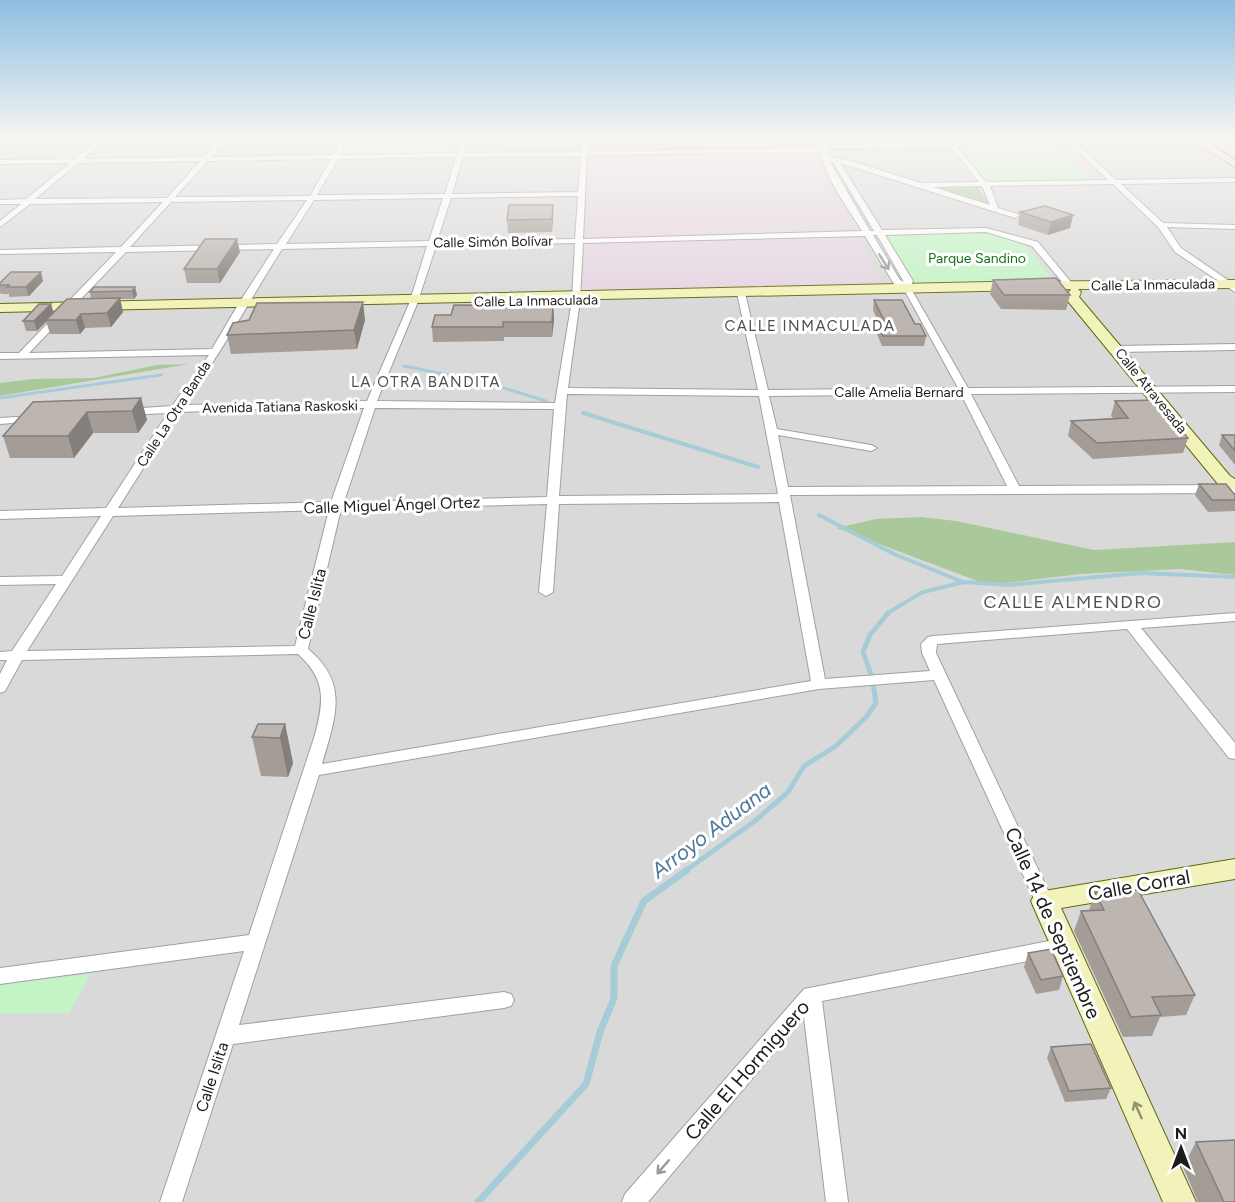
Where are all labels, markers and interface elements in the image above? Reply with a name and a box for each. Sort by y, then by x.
street label: Calle Simón Bolívar [433,232,553,252]
park label: Parque Sandino [928,250,1026,267]
one-way arrow [878,253,890,269]
street label: Calle La Inmaculada [1091,275,1215,295]
street label: Calle La Inmaculada [474,291,598,311]
district label: CALLE INMACULADA [724,317,896,335]
street label: Calle Atravesada [1111,345,1191,437]
street label: Calle La Otra Banda [133,358,215,470]
district label: LA OTRA BANDITA [351,373,501,391]
street label: Calle Amelia Bernard [834,384,964,401]
street label: Avenida Tatiana Raskoski [202,397,358,417]
street label: Calle Miguel Ángel Ortez [303,492,481,518]
street label: Calle Islita [294,566,330,642]
district label: CALLE ALMENDRO [984,591,1162,613]
water label: Arroyo Aduana [645,777,776,884]
street label: Calle 14 de Septiembre [1000,824,1106,1023]
street label: Calle Corral [1086,864,1192,906]
street label: Calle El Hormiguero [680,995,814,1145]
street label: Calle Islita [192,1040,232,1114]
one-way arrow [1132,1102,1144,1120]
north arrow [1151,1118,1211,1178]
text: N [1175,1124,1187,1143]
one-way arrow [656,1159,670,1174]

